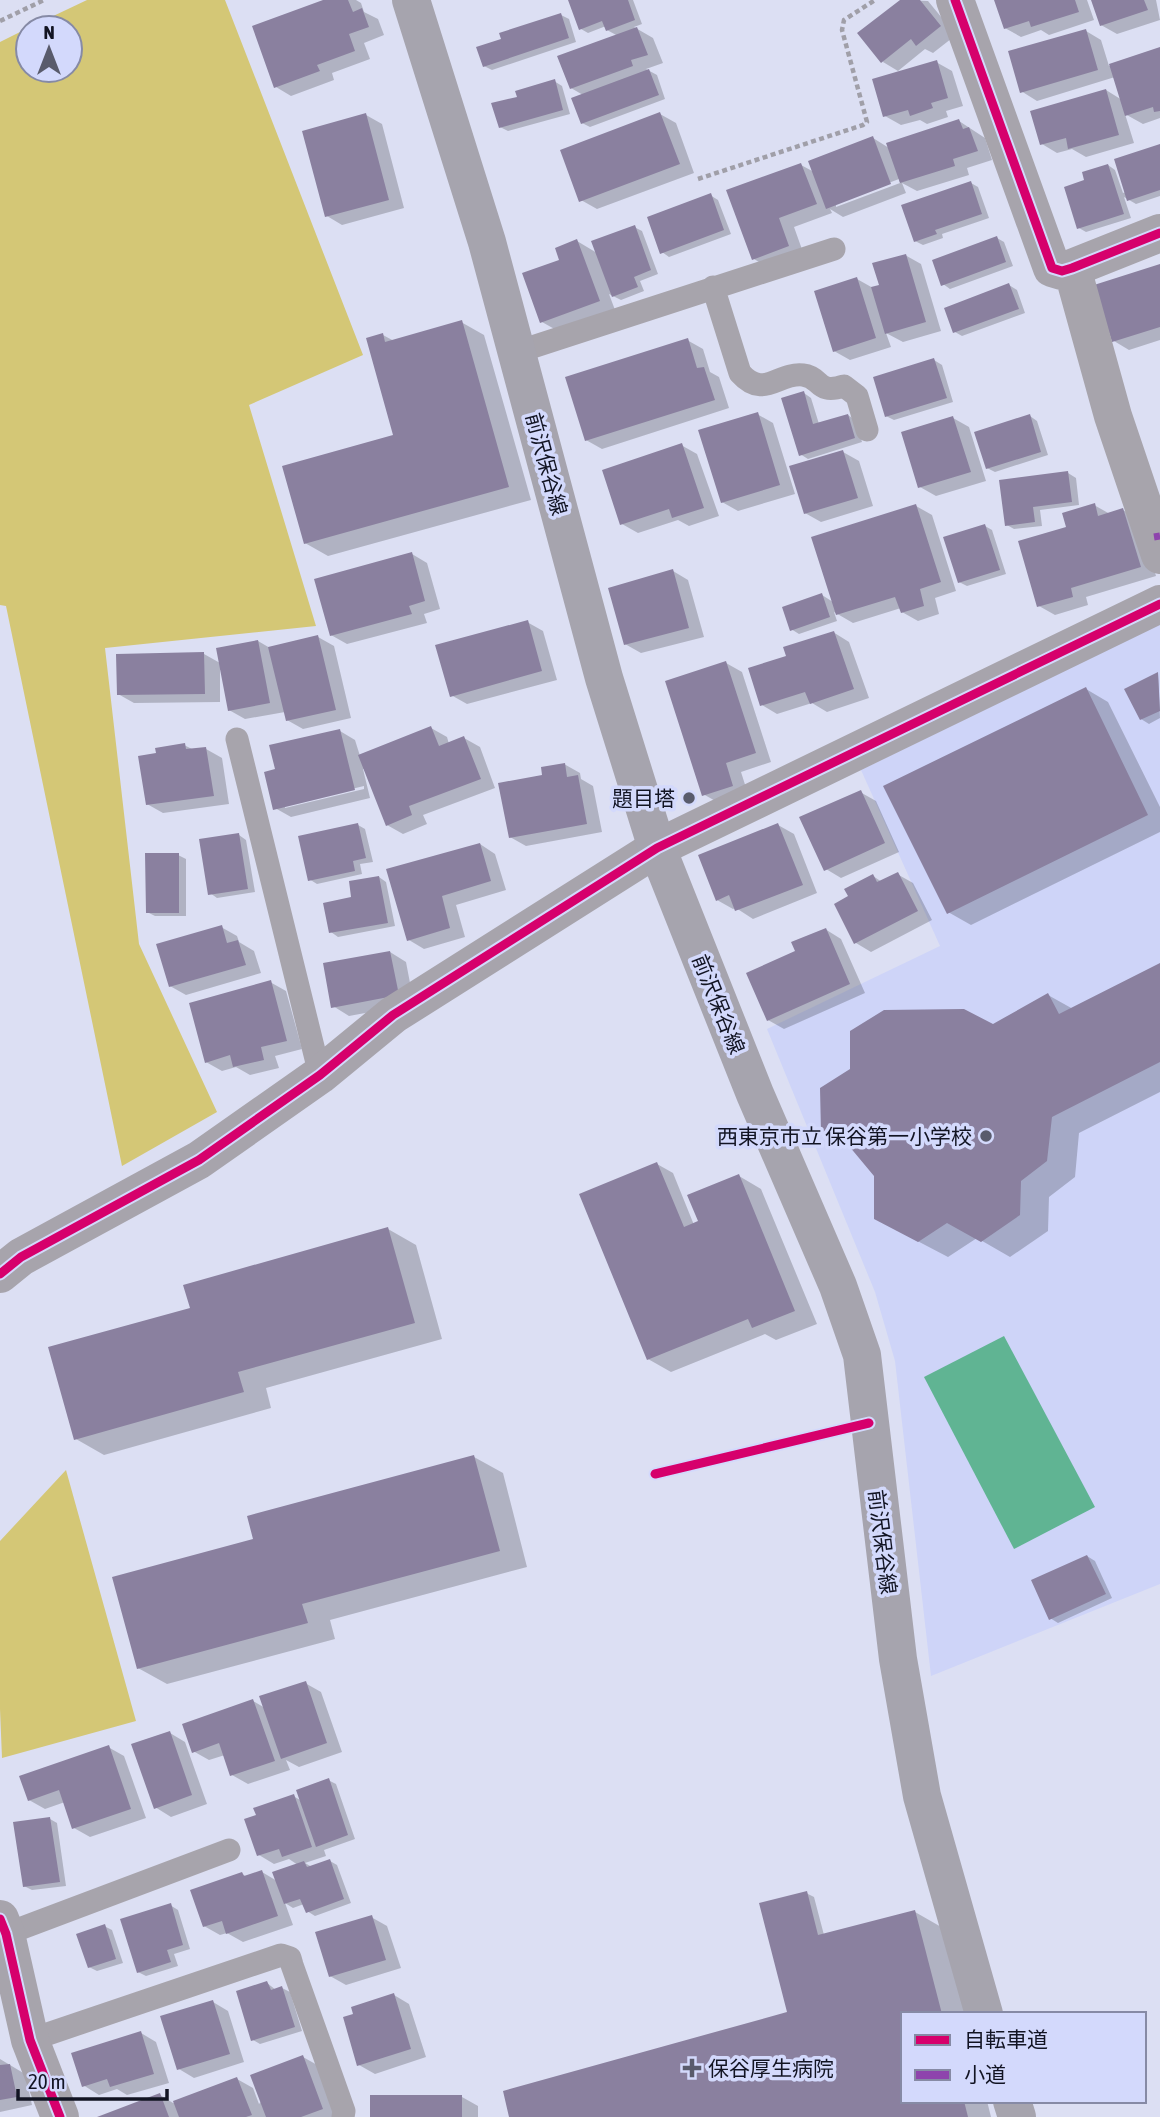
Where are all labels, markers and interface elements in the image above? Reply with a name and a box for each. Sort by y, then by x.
north arrow [14,14,84,84]
text: N [43,21,55,43]
street label: 前沢保谷線 [522,410,572,518]
place label: 題目塔 [612,786,675,810]
marker: 題目塔 [681,790,697,806]
street label: 前沢保谷線 [688,951,750,1057]
place label: 西東京市立 保谷第一小学校 [717,1124,972,1148]
marker: 西東京市立 保谷第一小学校 [978,1128,994,1144]
street label: 前沢保谷線 [865,1488,901,1596]
legend [901,2012,1146,2103]
text: 自転車道 [964,2027,1048,2051]
place label: 保谷厚生病院 [708,2056,834,2080]
scale bar [18,2058,166,2102]
marker: 保谷厚生病院 [682,2058,702,2078]
text: 小道 [964,2062,1006,2086]
text: 20 m [28,2069,66,2093]

